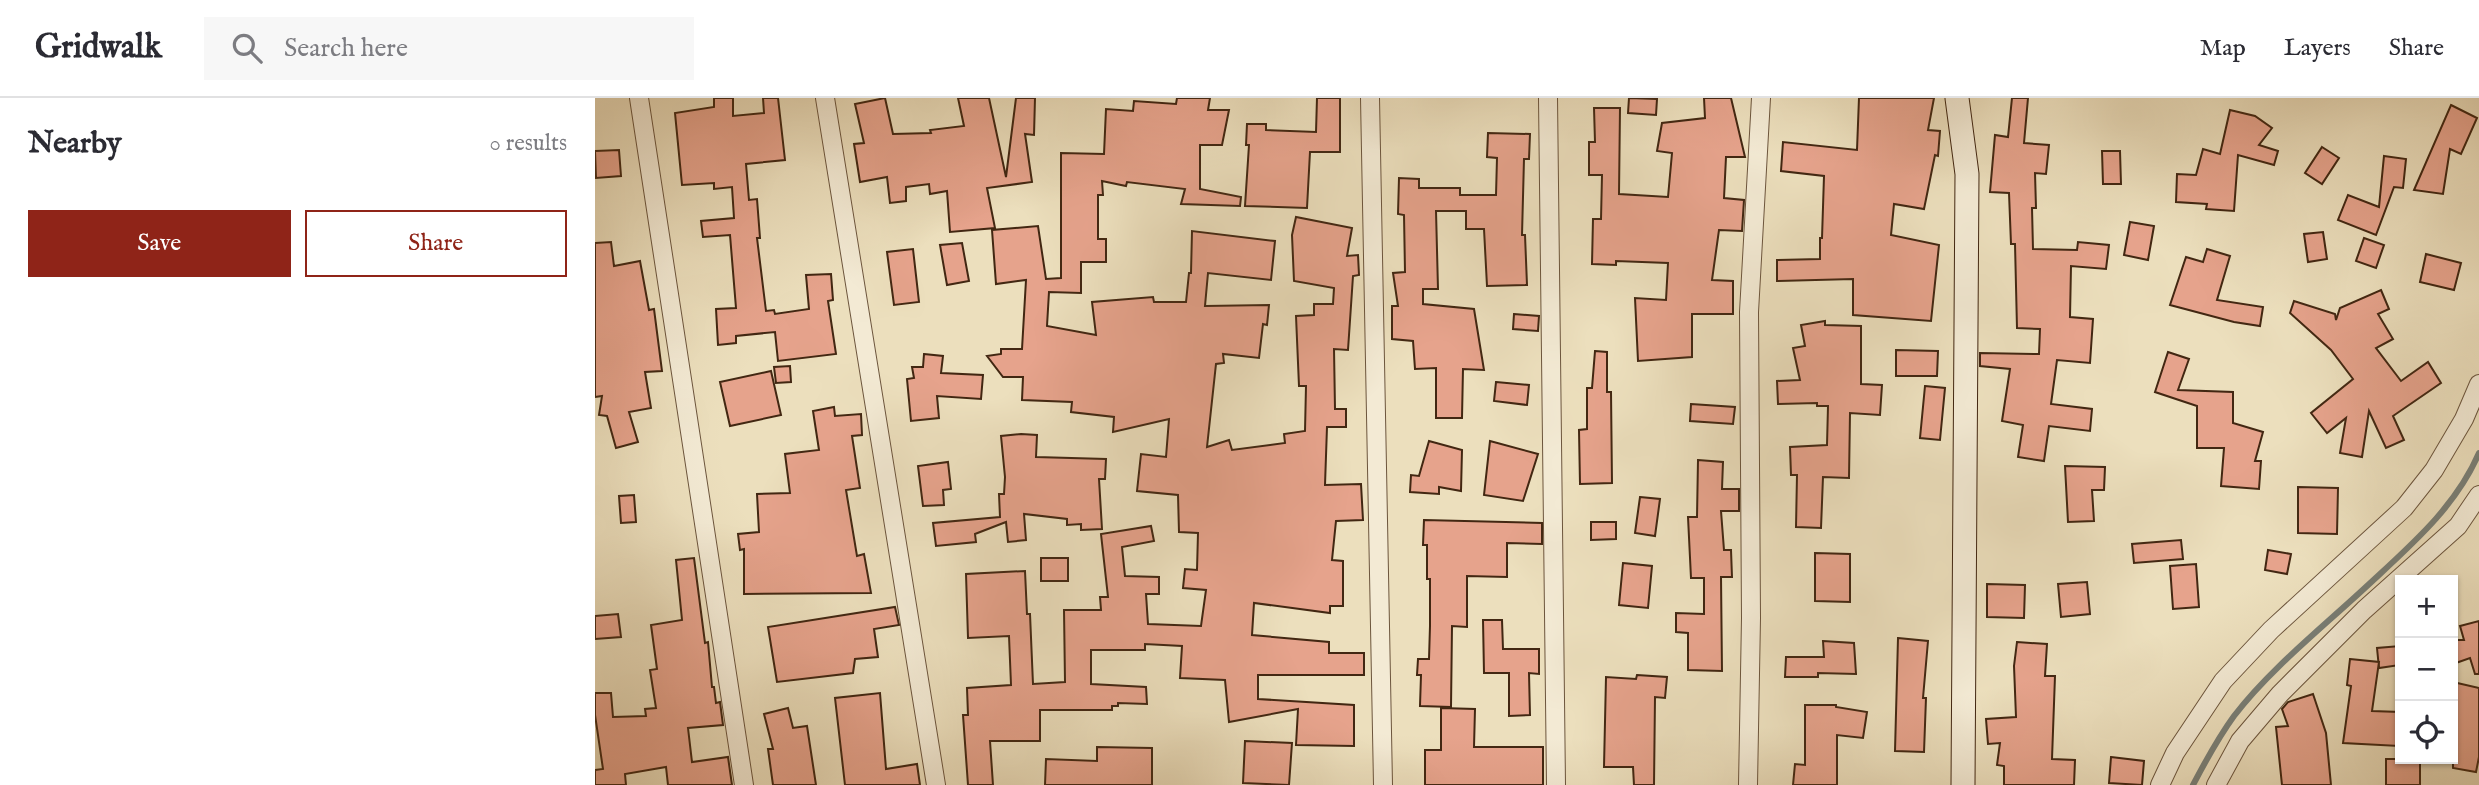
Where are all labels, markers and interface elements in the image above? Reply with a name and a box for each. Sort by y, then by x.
search box [204,17,694,80]
text: Gridwalk [35,27,162,69]
icon: search [228,29,266,67]
text: Search here [284,32,408,65]
text: Map [2200,33,2246,64]
text: Layers [2284,33,2351,64]
text: Share [2389,33,2444,64]
text: Nearby [28,125,121,163]
text: 0 results [489,129,567,158]
button: Save [28,210,291,277]
button: Share [305,210,567,277]
map controls [2395,575,2458,764]
button: + [2395,575,2458,638]
button: − [2395,638,2458,701]
button: locate [2395,701,2458,764]

